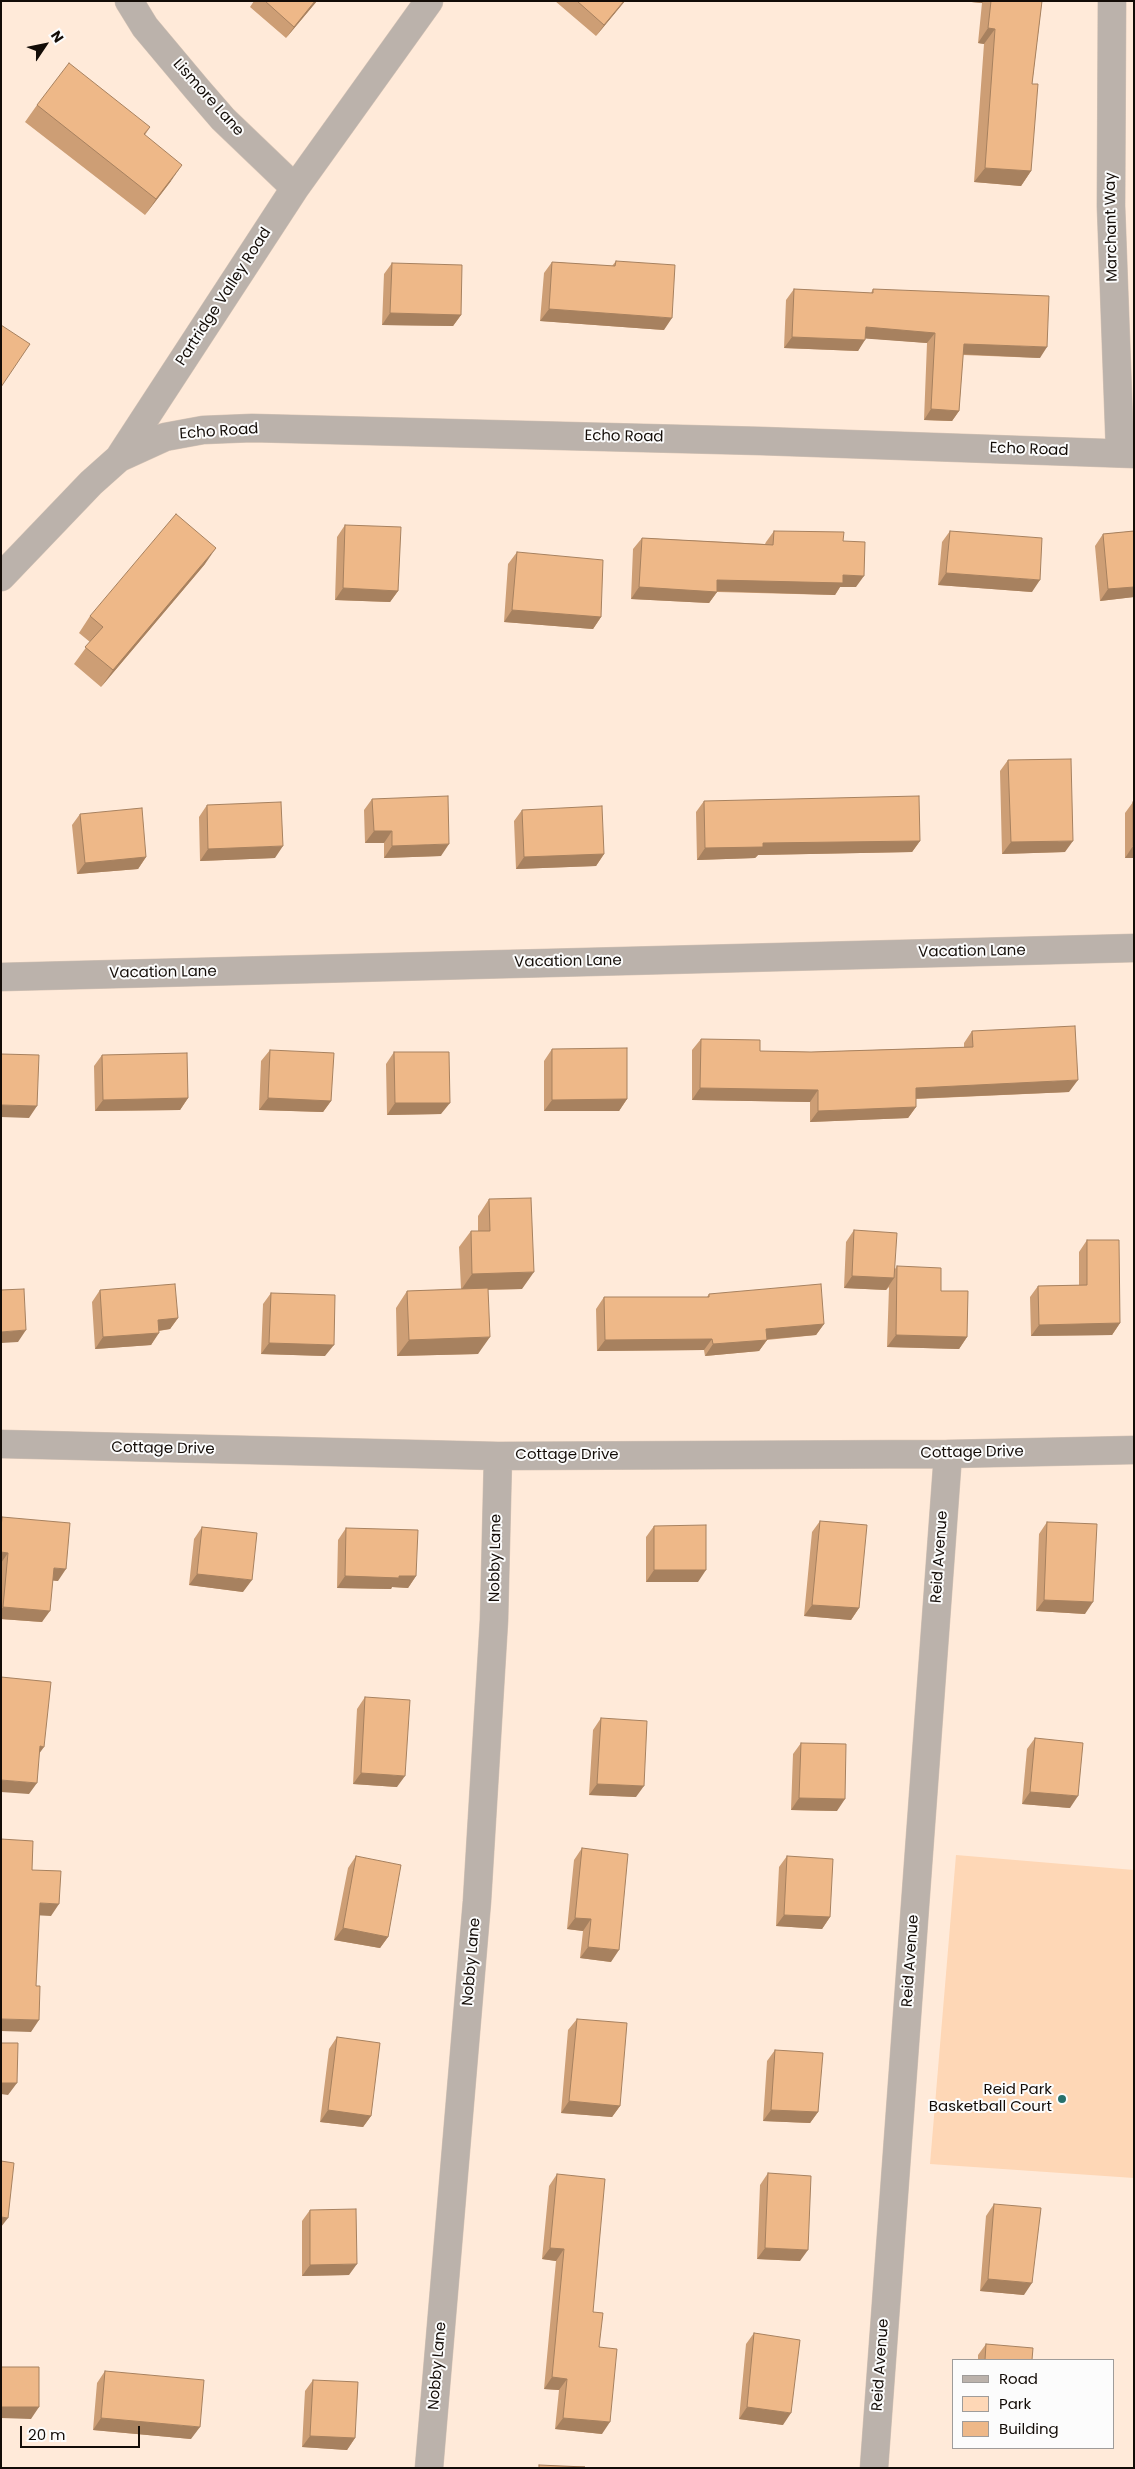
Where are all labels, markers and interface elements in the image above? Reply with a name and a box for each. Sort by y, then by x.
north arrow [20,20,70,70]
text: N [46,27,69,47]
street label: Lismore Lane [169,56,247,140]
street label: Marchant Way [1102,172,1122,282]
street label: Partridge Valley Road [173,225,275,369]
street label: Echo Road [179,420,259,444]
street label: Echo Road [584,427,664,447]
street label: Echo Road [989,440,1069,460]
street label: Vacation Lane [918,942,1026,962]
street label: Vacation Lane [514,952,622,972]
street label: Vacation Lane [109,963,217,983]
street label: Cottage Drive [111,1439,215,1459]
street label: Cottage Drive [920,1443,1024,1463]
street label: Cottage Drive [515,1446,619,1464]
street label: Reid Avenue [928,1510,952,1604]
street label: Nobby Lane [486,1514,506,1602]
street label: Reid Avenue [899,1914,923,2008]
street label: Nobby Lane [459,1917,485,2007]
place label: Reid Park Basketball Court [929,2081,1052,2116]
marker: Reid Park Basketball Court [1056,2093,1068,2105]
street label: Reid Avenue [869,2318,893,2412]
street label: Nobby Lane [425,2321,451,2411]
legend [952,2359,1115,2449]
text: Road [999,2368,1038,2389]
text: Park [999,2393,1031,2414]
scale bar [22,2416,142,2448]
text: Building [999,2418,1059,2439]
text: 20 m [28,2424,66,2445]

